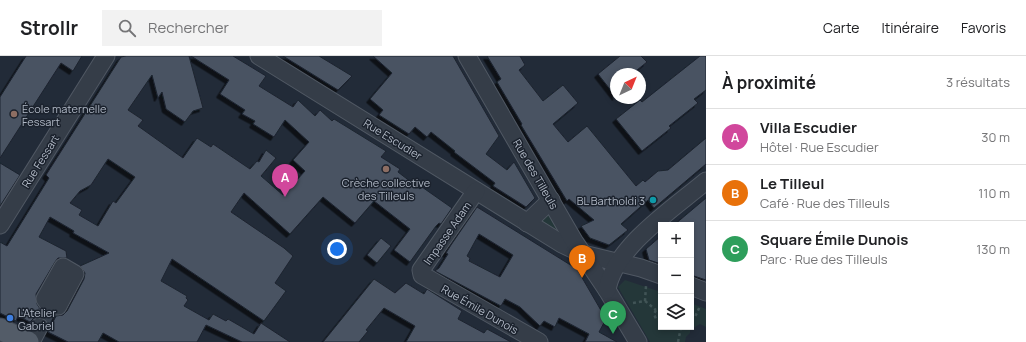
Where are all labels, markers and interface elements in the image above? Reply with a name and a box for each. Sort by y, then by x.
search box [102,10,382,46]
text: Strollr [20,15,78,41]
icon: search [116,17,138,39]
text: Rechercher [148,17,229,38]
text: Carte [823,18,859,37]
text: Itinéraire [881,18,939,37]
text: Favoris [961,18,1006,37]
north arrow [610,68,646,104]
text: À proximité [722,71,816,94]
text: 3 résultats [946,73,1010,91]
place label: École maternelle Fessart [22,101,107,129]
marker: École maternelle Fessart [9,109,19,119]
street label: Rue Escudier [361,115,425,163]
text: Villa Escudier [760,117,857,138]
text: A [731,128,739,146]
text: 30 m [981,128,1010,146]
street label: Rue Fessart [18,132,62,190]
street label: Rue des Tilleuls [510,136,562,212]
text: Hôtel · Rue Escudier [760,138,879,156]
pin: A [272,164,298,197]
marker: Crèche collective des Tilleuls [381,164,391,174]
text: Le Tilleul [760,173,824,194]
place label: Crèche collective des Tilleuls [342,175,431,203]
text: B [731,184,739,202]
text: 110 m [978,184,1010,202]
place label: BL Bartholdi 3 [577,193,645,208]
text: Café · Rue des Tilleuls [760,194,890,212]
marker: BL Bartholdi 3 [648,195,658,205]
street label: Impasse Adam [420,199,474,267]
map controls [658,222,694,330]
button: + [658,222,694,258]
text: Square Émile Dunois [760,229,908,250]
your location [327,239,347,259]
text: C [730,240,740,258]
text: 130 m [976,240,1010,258]
pin: B [569,245,595,278]
text: Parc · Rue des Tilleuls [760,250,888,268]
button: − [658,258,694,294]
street label: Rue Émile Dunois [439,281,522,337]
button: layers [658,294,694,330]
pin: C [600,301,626,334]
place label: L'Atelier Gabriel [18,305,56,333]
marker: L'Atelier Gabriel [5,313,15,323]

